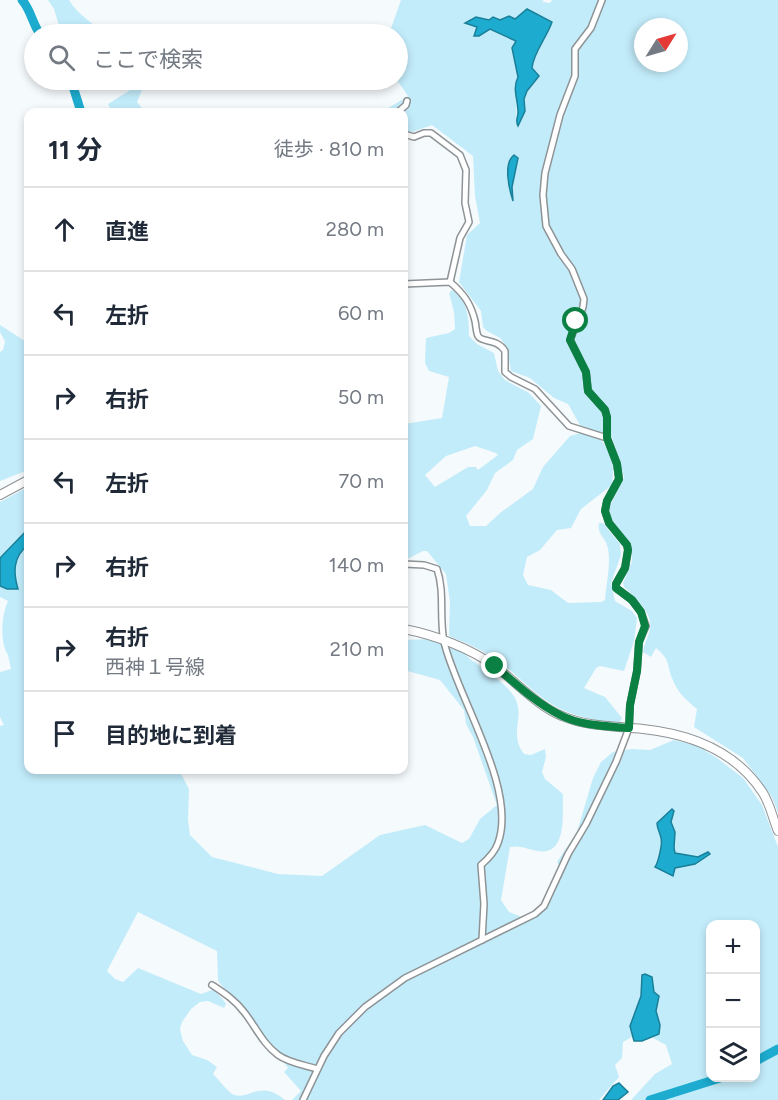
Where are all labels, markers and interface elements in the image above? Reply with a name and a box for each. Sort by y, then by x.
north arrow [634,18,688,72]
search box [24,24,408,90]
icon: search [45,41,78,74]
text: ここで検索 [93,46,203,73]
text: 11 分 [48,134,102,166]
text: 徒歩 · 810 m [274,137,384,161]
icon: ahead [48,213,81,246]
text: 280 m [326,217,384,241]
text: 直進 [105,218,149,245]
icon: left [48,297,81,330]
text: 60 m [338,301,384,325]
text: 左折 [105,302,149,329]
route start [562,307,588,333]
icon: right [48,381,81,414]
text: 50 m [338,385,384,409]
text: 右折 [105,386,149,413]
icon: left [48,465,81,498]
text: 70 m [338,469,384,493]
text: 左折 [105,470,149,497]
icon: right [48,549,81,582]
text: 140 m [329,553,384,577]
text: 右折 [105,554,149,581]
text: 右折 [105,624,149,651]
icon: right [48,633,81,666]
text: 210 m [330,637,384,661]
route end [481,652,507,678]
text: 西神１号線 [105,655,205,679]
icon: arrive [48,717,81,750]
text: 目的地に到着 [105,722,237,749]
map controls [706,920,760,1082]
button: + [706,920,760,974]
button: − [706,974,760,1028]
button: layers [706,1028,760,1082]

